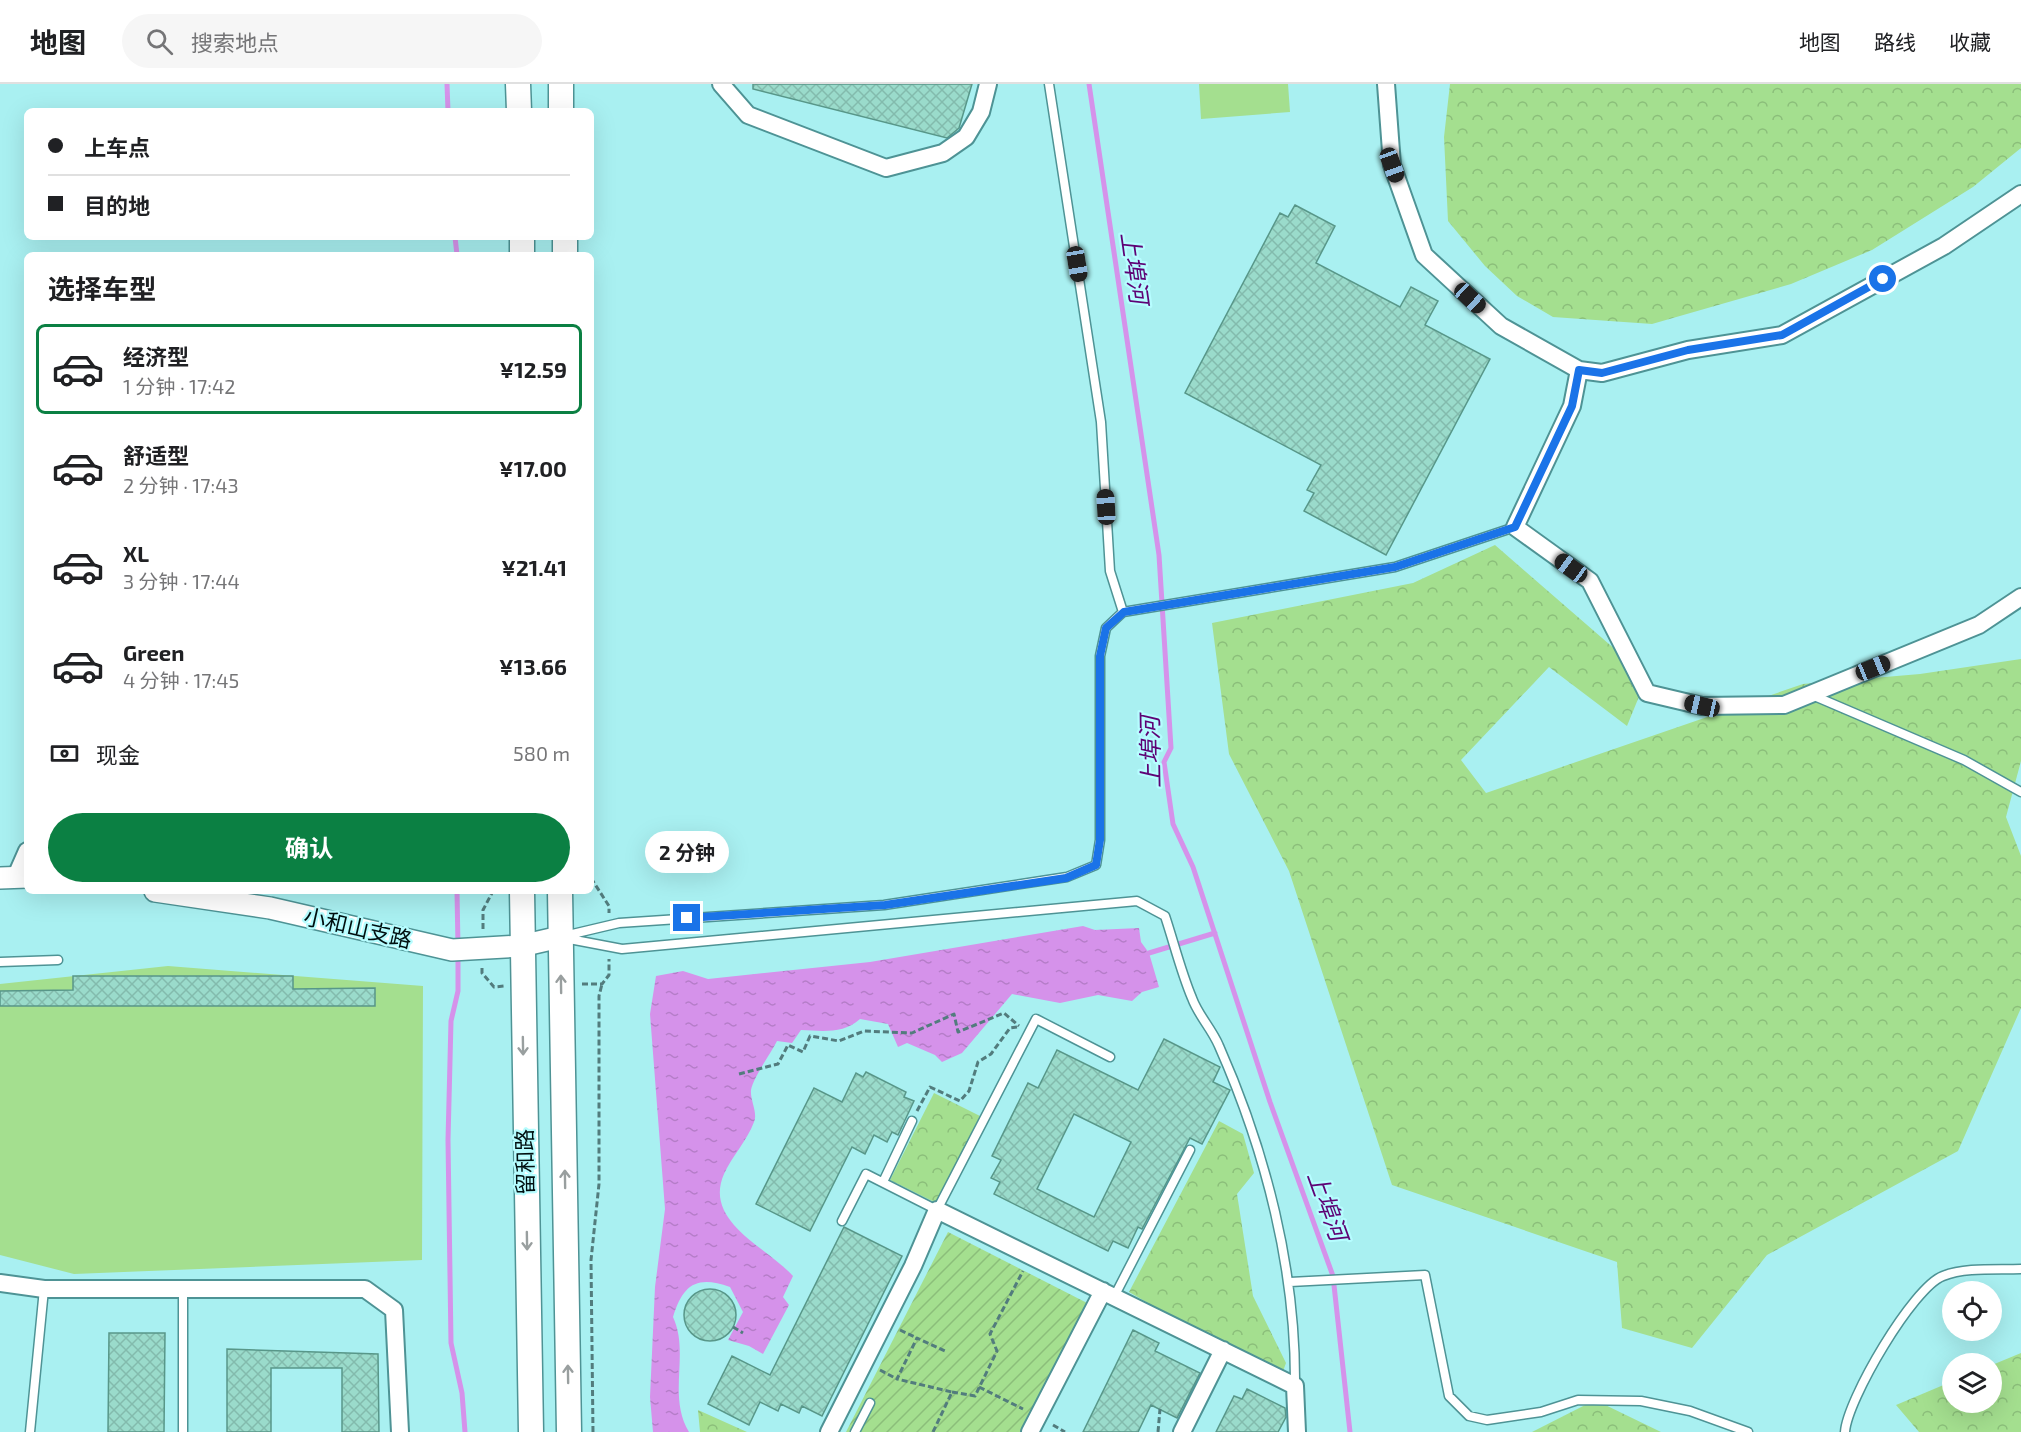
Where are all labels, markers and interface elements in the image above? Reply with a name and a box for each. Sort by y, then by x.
search box [122,14,542,68]
text: 地图 [30,25,86,59]
icon: search [143,25,176,58]
text: 搜索地点 [191,29,279,55]
text: 地图 [1799,29,1841,54]
text: 路线 [1874,29,1916,54]
text: 收藏 [1949,29,1991,54]
text: 上车点 [84,134,150,160]
car [1377,145,1407,185]
text: 目的地 [84,192,150,218]
water label: 上埠河 [1116,230,1155,309]
car [1065,245,1089,283]
route start [1869,265,1896,292]
text: 选择车型 [48,272,156,304]
car [1451,279,1489,317]
icon: car [51,342,105,396]
text: 经济型 [123,343,189,369]
text: ¥12.59 [500,356,567,382]
text: 1 分钟 · 17:42 [123,374,236,398]
icon: car [51,441,105,495]
text: 舒适型 [123,442,189,468]
text: ¥17.00 [499,455,567,481]
text: 2 分钟 · 17:43 [123,473,239,497]
car [1096,489,1116,525]
icon: car [51,540,105,594]
text: XL [123,540,149,566]
car [1551,550,1591,586]
text: ¥21.41 [501,554,567,580]
text: 3 分钟 · 17:44 [123,569,240,593]
icon: car [51,639,105,693]
text: Green [123,639,185,665]
text: ¥13.66 [499,653,567,679]
car [1853,653,1893,683]
text: 4 分钟 · 17:45 [123,668,239,692]
car [1682,693,1722,719]
water label: 上埠河 [1134,712,1165,788]
icon: cash [48,737,81,770]
text: 现金 [96,741,140,767]
text: 580 m [513,741,570,765]
button: 确认 [48,813,570,882]
callout: 2 分钟 [645,831,729,873]
text: 2 分钟 [659,840,715,864]
street label: 小和山支路 [302,902,415,952]
route end [673,904,700,931]
one-way arrow [555,974,567,994]
one-way arrow [517,1036,529,1056]
street label: 留和路 [510,1129,538,1195]
water label: 上埠河 [1302,1167,1356,1248]
one-way arrow [559,1169,571,1189]
one-way arrow [521,1231,533,1251]
map controls [1942,1281,2002,1413]
button: locate [1942,1281,2002,1341]
button: layers [1942,1353,2002,1413]
one-way arrow [563,1364,574,1384]

